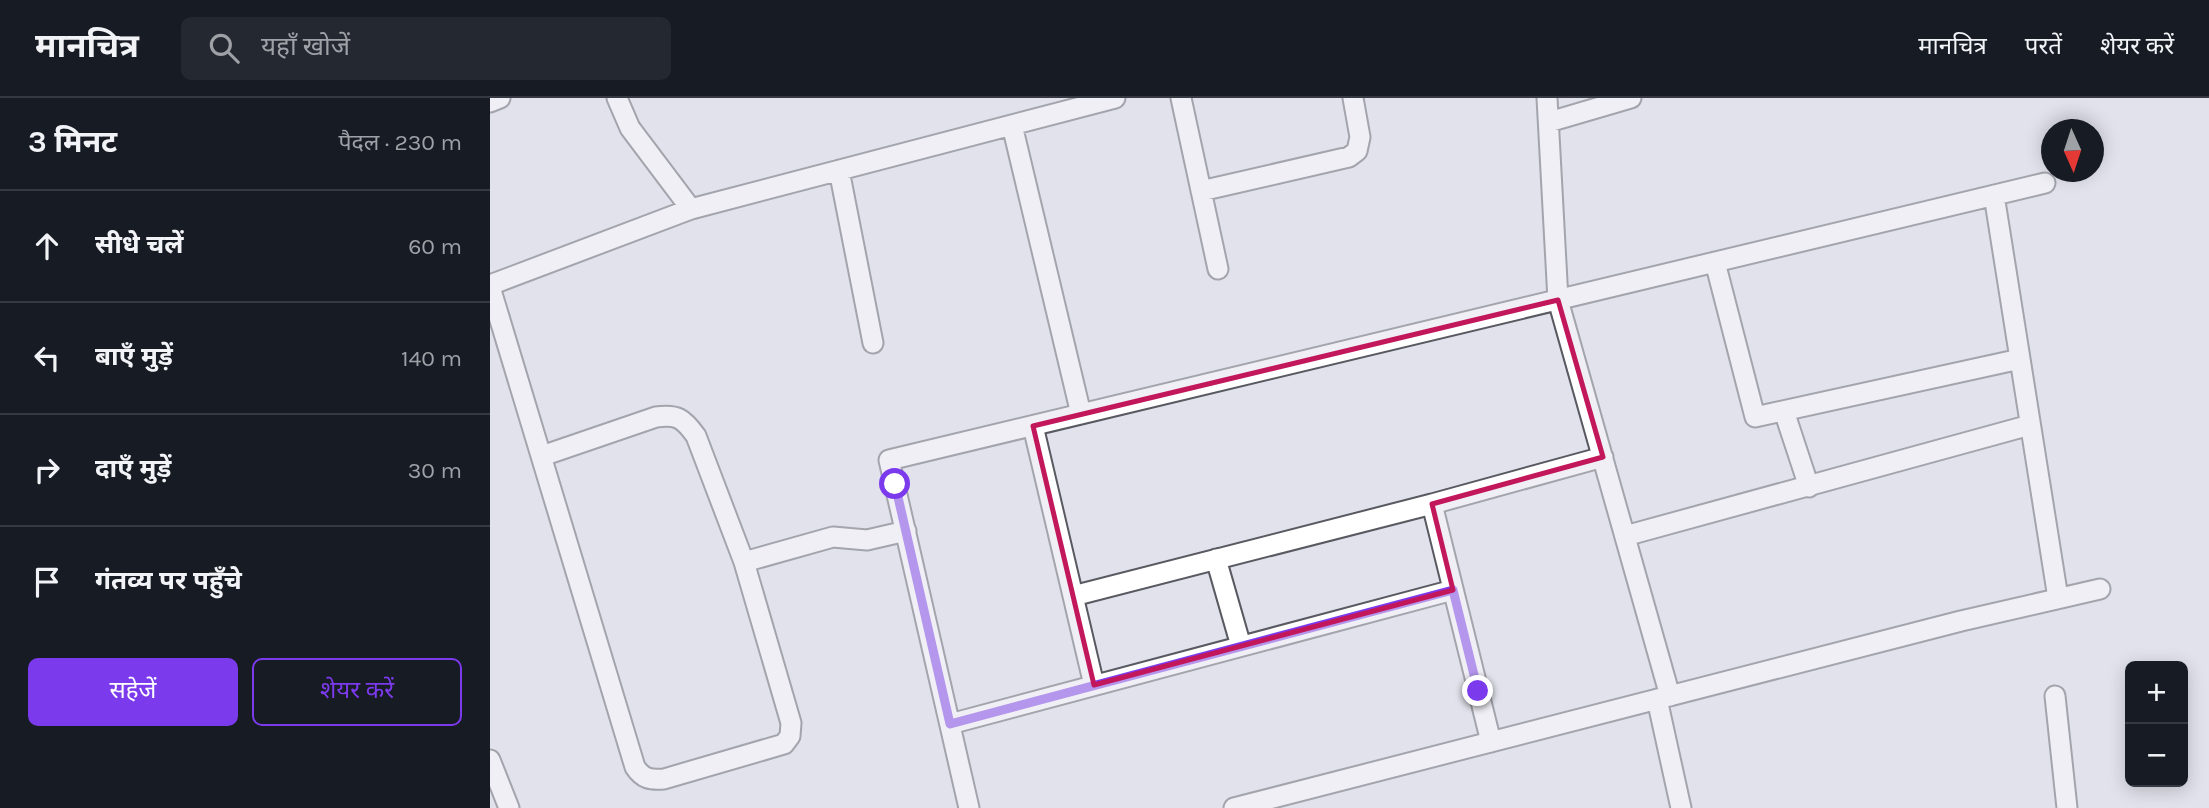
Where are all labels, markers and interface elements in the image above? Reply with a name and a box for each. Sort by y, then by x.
search box [181,17,671,80]
text: मानचित्र [35,27,139,65]
icon: search [205,29,243,67]
text: यहाँ खोजें [261,31,350,62]
text: मानचित्र [1918,32,1987,60]
text: परतें [2025,32,2062,60]
text: शेयर करें [2100,32,2174,60]
north arrow [2041,119,2104,182]
text: 3 मिनट [28,124,117,160]
text: पैदल · 230 m [339,129,462,156]
icon: ahead [28,227,66,265]
text: सीधे चलें [95,229,184,260]
text: 60 m [408,233,462,260]
icon: left [28,339,66,377]
text: बाएँ मुड़ें [95,341,173,372]
text: 140 m [401,345,462,372]
icon: right [28,451,66,489]
text: दाएँ मुड़ें [95,453,171,484]
text: 30 m [408,457,462,484]
route start [879,468,910,499]
icon: arrive [28,563,66,601]
text: गंतव्य पर पहुँचे [95,565,242,596]
button: सहेजें [28,658,238,726]
button: शेयर करें [252,658,462,726]
map controls [2125,661,2188,787]
button: + [2125,661,2188,724]
route end [1462,675,1493,706]
button: − [2125,724,2188,787]

